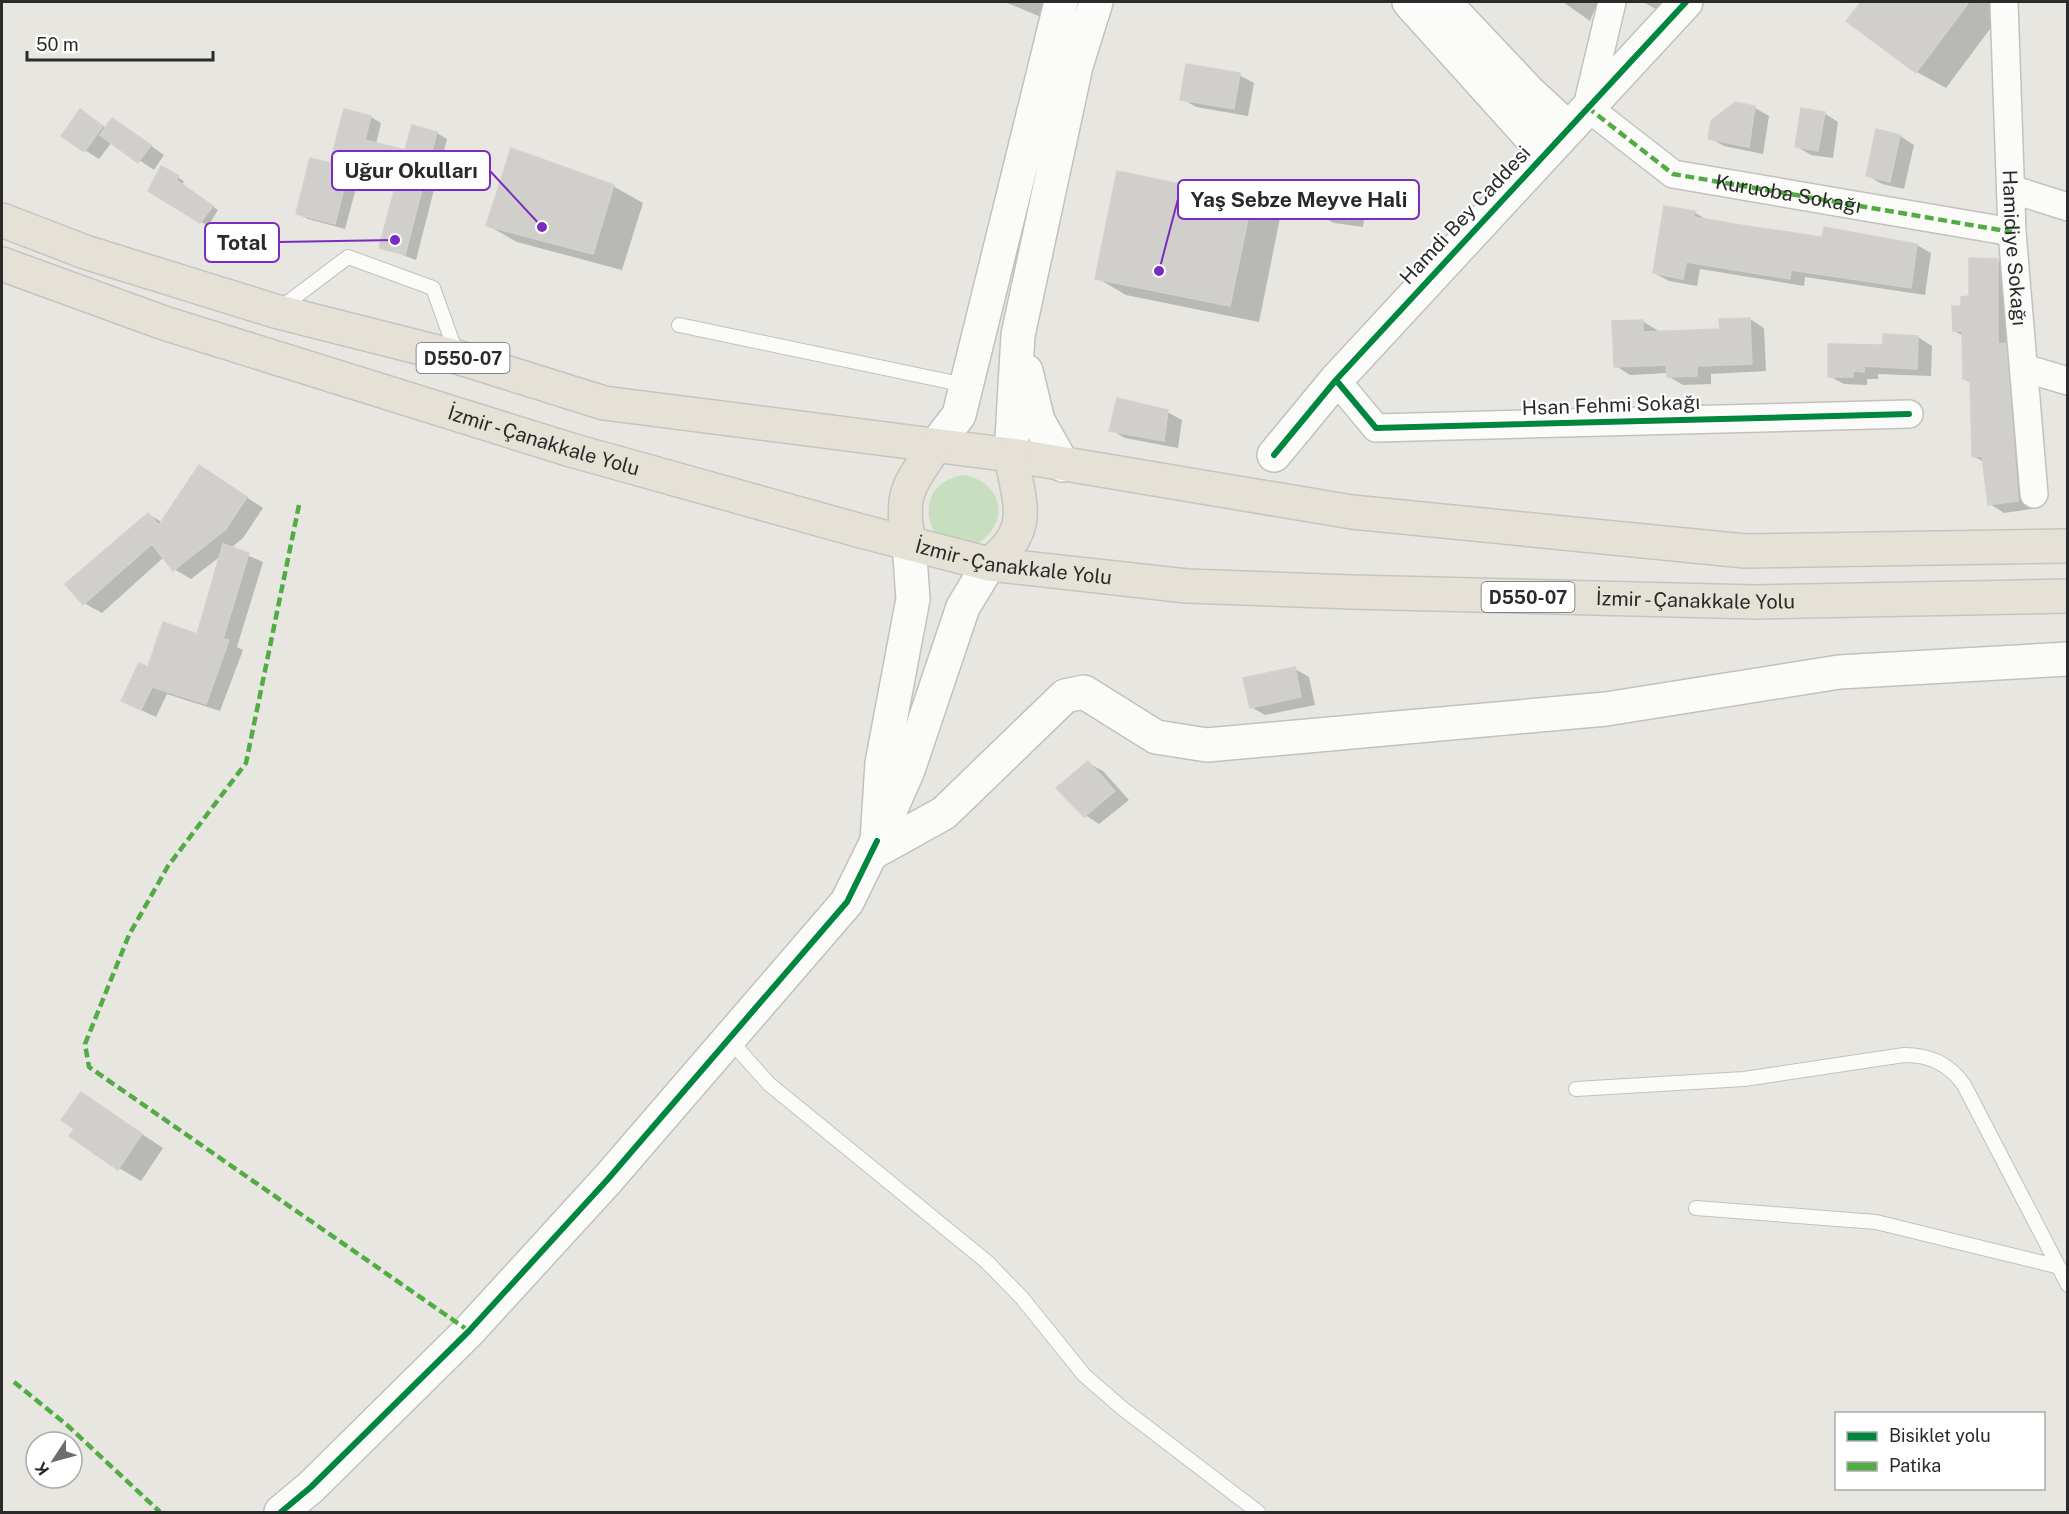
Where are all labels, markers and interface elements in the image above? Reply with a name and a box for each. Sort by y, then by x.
scale bar [27,24,213,62]
text: 50 m [36,34,79,55]
street label: Hamdi Bey Caddesi [1395,141,1535,289]
callout: Uğur Okulları [332,151,490,190]
text: Uğur Okulları [344,158,478,183]
street label: Kuruoba Sokağı [1714,169,1863,218]
street label: Hamidiye Sokağı [1998,169,2032,327]
callout: Yaş Sebze Meyve Hali [1178,180,1419,219]
text: Yaş Sebze Meyve Hali [1191,187,1407,212]
callout: Total [205,223,279,262]
text: Total [217,230,267,255]
road number: D550-07 [416,343,510,373]
street label: Hsan Fehmi Sokağı [1521,390,1701,420]
street label: İzmir - Çanakkale Yolu [445,400,642,481]
street label: İzmir - Çanakkale Yolu [913,534,1113,590]
road number: D550-07 [1482,582,1574,612]
street label: İzmir - Çanakkale Yolu [1596,586,1795,614]
legend [1835,1412,2045,1490]
text: Bisiklet yolu [1889,1425,1991,1446]
north arrow [24,1430,84,1490]
text: Patika [1889,1455,1941,1476]
text: K [31,1458,53,1479]

